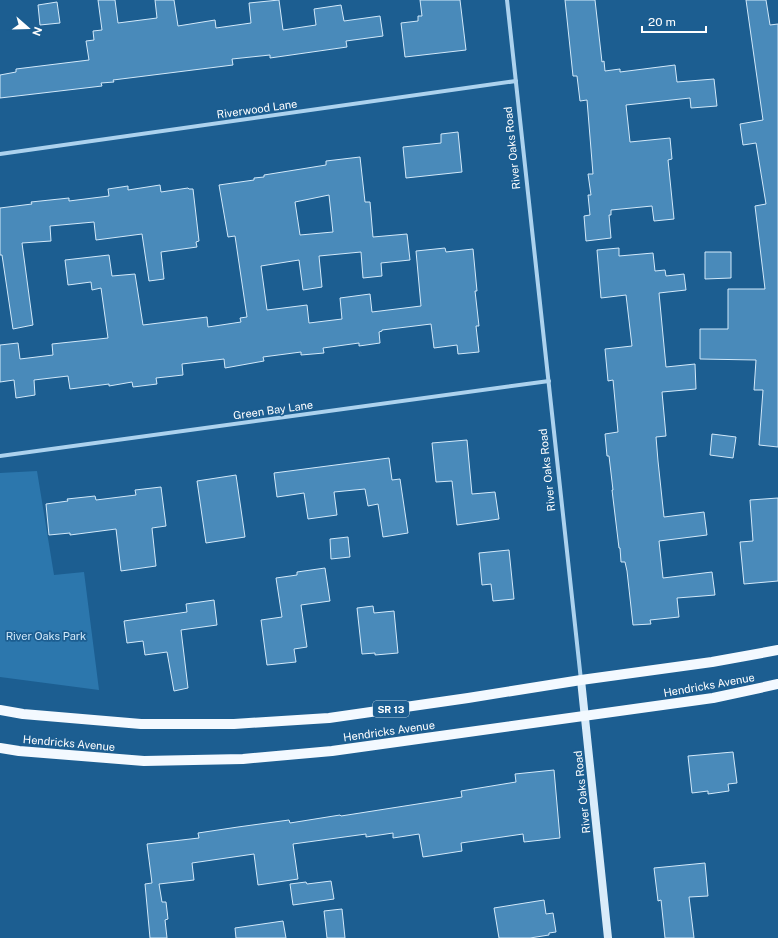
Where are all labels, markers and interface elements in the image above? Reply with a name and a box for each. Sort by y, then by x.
north arrow [8,8,48,48]
scale bar [642,8,706,34]
text: 20 m [648,15,676,29]
text: N [30,25,45,38]
street label: Riverwood Lane [216,97,298,121]
street label: River Oaks Road [502,106,522,190]
street label: Green Bay Lane [232,398,314,422]
street label: River Oaks Road [537,428,557,512]
park label: River Oaks Park [6,630,86,642]
street label: Hendricks Avenue [662,671,756,699]
road number: SR 13 [373,701,409,717]
street label: Hendricks Avenue [342,719,436,743]
street label: Hendricks Avenue [22,733,116,753]
street label: River Oaks Road [572,750,592,834]

